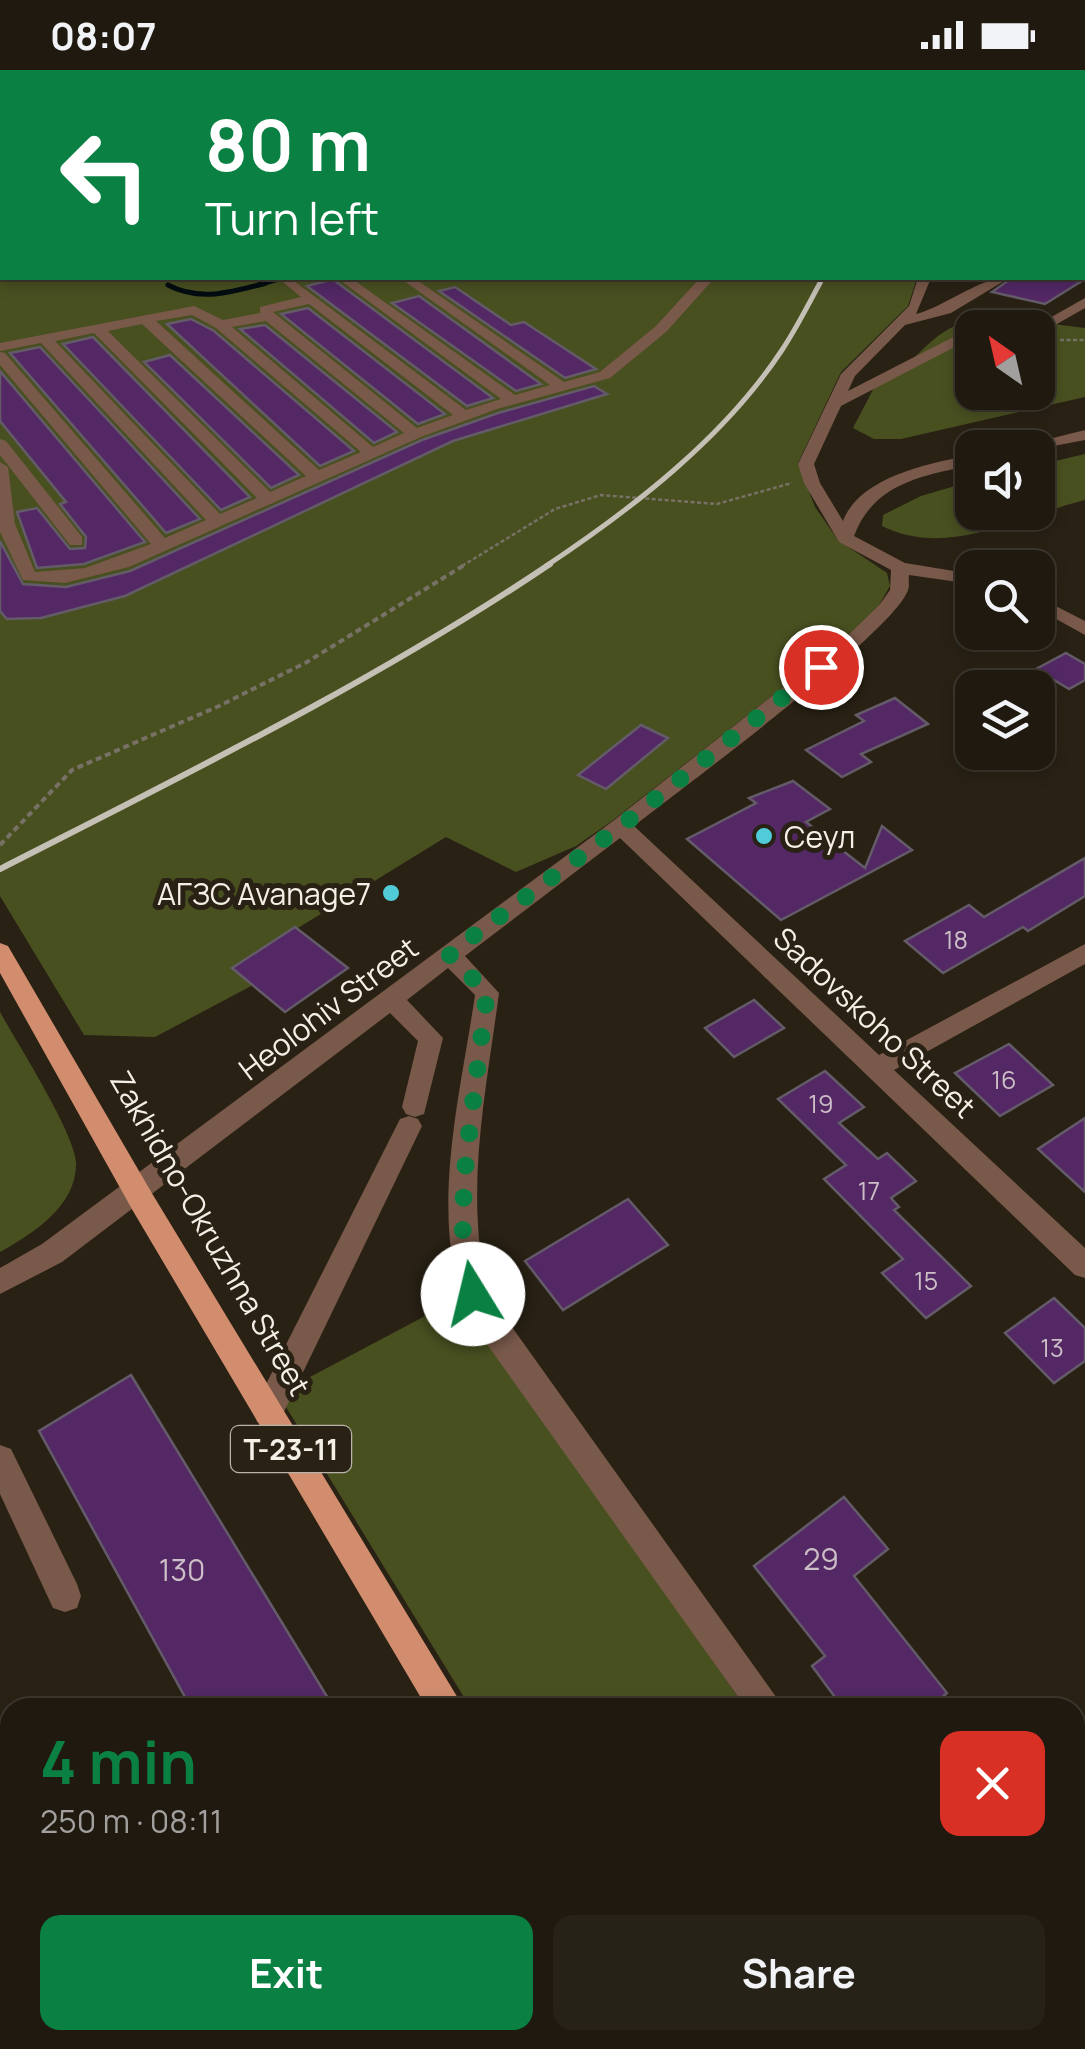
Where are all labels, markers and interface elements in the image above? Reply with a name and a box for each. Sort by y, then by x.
text: 08:07 [50,9,157,61]
text: 80 m [205,96,371,192]
icon: left [40,110,170,240]
text: Turn left [205,187,379,249]
north arrow [955,310,1055,410]
map controls [955,310,1055,770]
button: sound [955,430,1055,530]
button: search [955,550,1055,650]
pin [779,625,864,710]
icon: arrive [794,640,849,695]
button: layers [955,670,1055,770]
place label: Сеул [784,816,855,857]
marker: Сеул [753,825,775,847]
place label: АГЗС Avanage7 [157,873,371,914]
marker: АГЗС Avanage7 [380,882,402,904]
street label: Sadovskoho Street [765,918,985,1126]
house number: 18 [944,922,968,957]
street label: Heolohiv Street [230,927,426,1089]
house number: 16 [991,1062,1017,1097]
street label: Zakhidno-Okruzhna Street [101,1063,321,1403]
house number: 19 [808,1086,834,1121]
house number: 17 [858,1173,880,1208]
position arrow [421,1242,525,1346]
house number: 15 [914,1263,938,1298]
house number: 13 [1040,1330,1064,1365]
road number: Т-23-11 [231,1426,351,1472]
house number: 29 [803,1538,839,1579]
house number: 130 [159,1549,205,1590]
text: 4 min [40,1720,197,1802]
button: close [940,1731,1045,1836]
text: 250 m · 08:11 [40,1799,222,1843]
button: Exit [40,1915,533,2030]
button: Share [553,1915,1045,2030]

